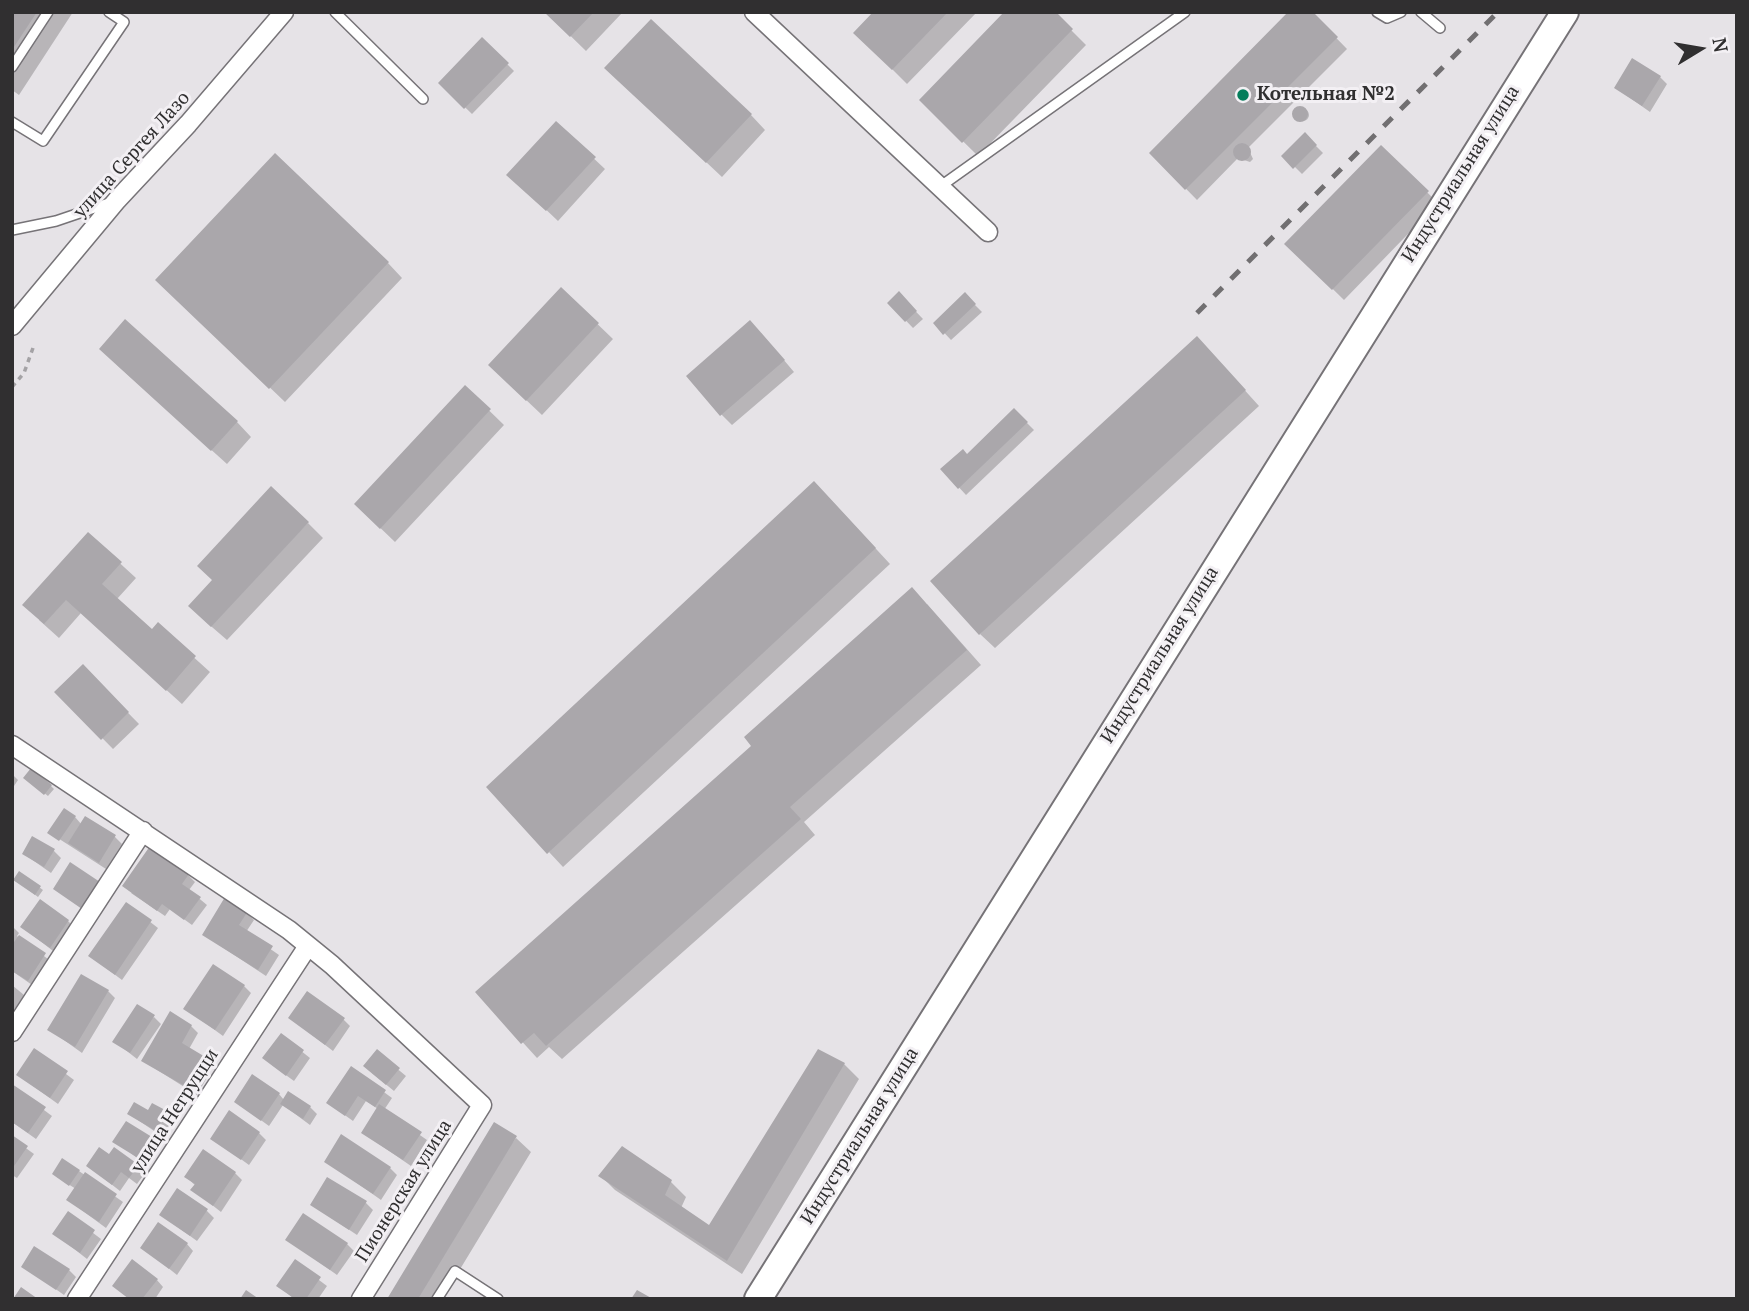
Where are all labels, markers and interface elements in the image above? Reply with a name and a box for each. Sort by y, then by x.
north arrow [1665,14,1735,84]
text: N [1707,35,1735,54]
street label: Индустриальная улица [1397,81,1525,267]
place label: Котельная №2 [1257,84,1395,106]
street label: улица Сергея Лазо [69,87,195,223]
marker: Котельная №2 [1235,87,1251,103]
street label: Индустриальная улица [1096,562,1224,748]
street label: Индустриальная улица [796,1043,924,1229]
street label: улица Негруцци [126,1045,224,1177]
street label: Пионерская улица [351,1116,457,1266]

